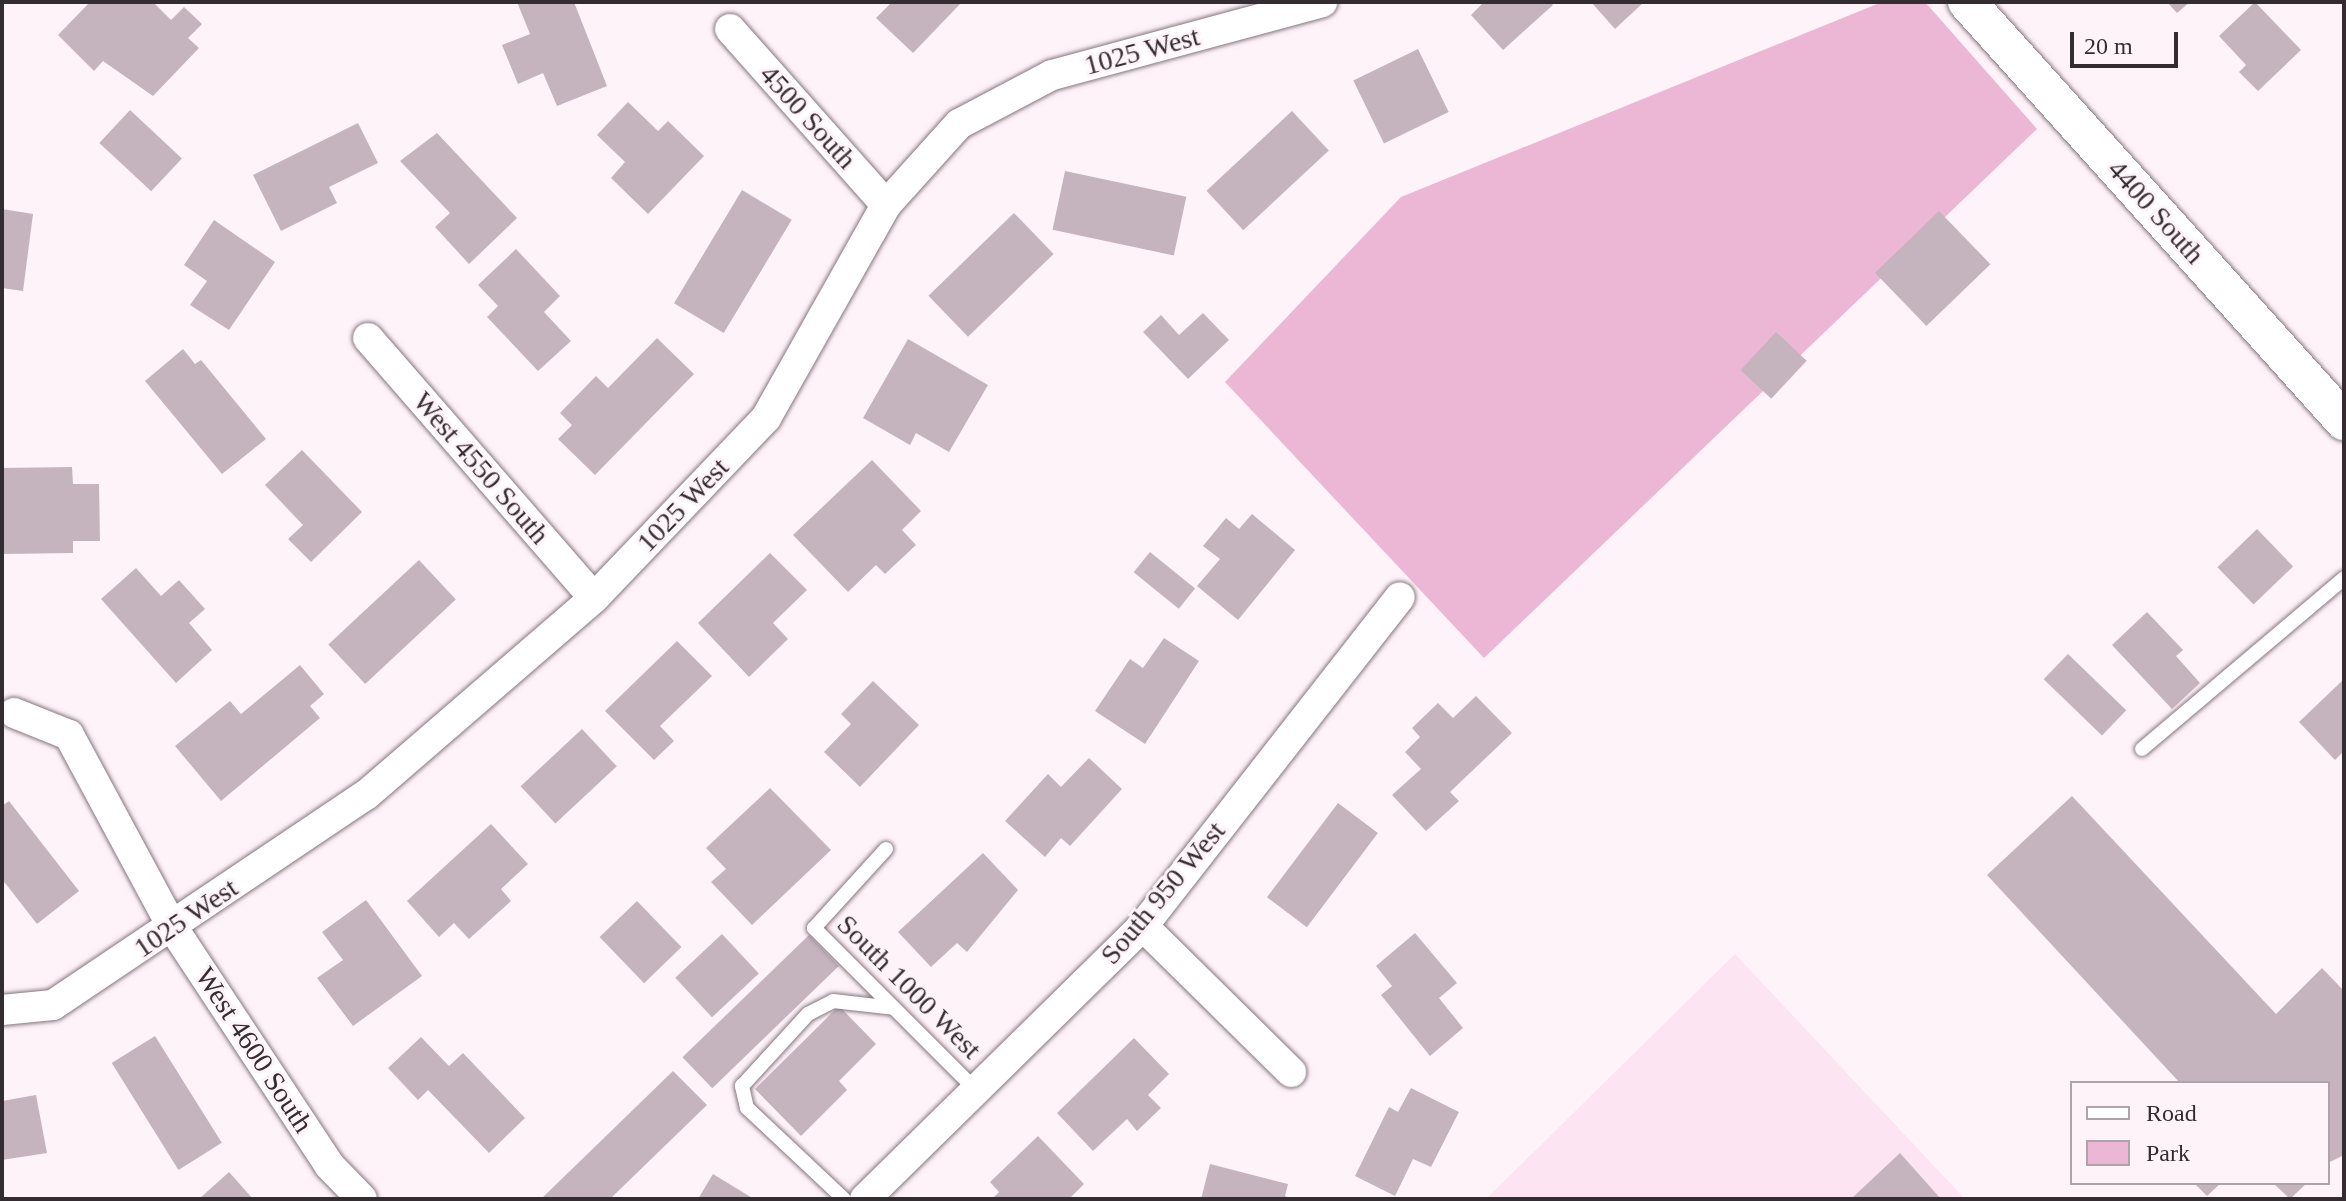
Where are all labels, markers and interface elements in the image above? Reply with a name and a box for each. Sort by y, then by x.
scale bar [2074,16,2182,66]
street label: 1025 West [1081,19,1203,83]
text: 20 m [2084,33,2133,59]
street label: 4500 South [753,58,863,176]
street label: 4400 South [2101,153,2211,271]
street label: West 4550 South [406,385,556,551]
street label: 1025 West [630,451,736,559]
street label: South 950 West [1093,815,1233,971]
street label: 1025 West [128,871,244,965]
street label: South 1000 West [830,908,988,1066]
street label: West 4600 South [188,961,320,1139]
legend [2070,1081,2330,1185]
text: Road [2146,1100,2197,1126]
text: Park [2146,1140,2190,1166]

